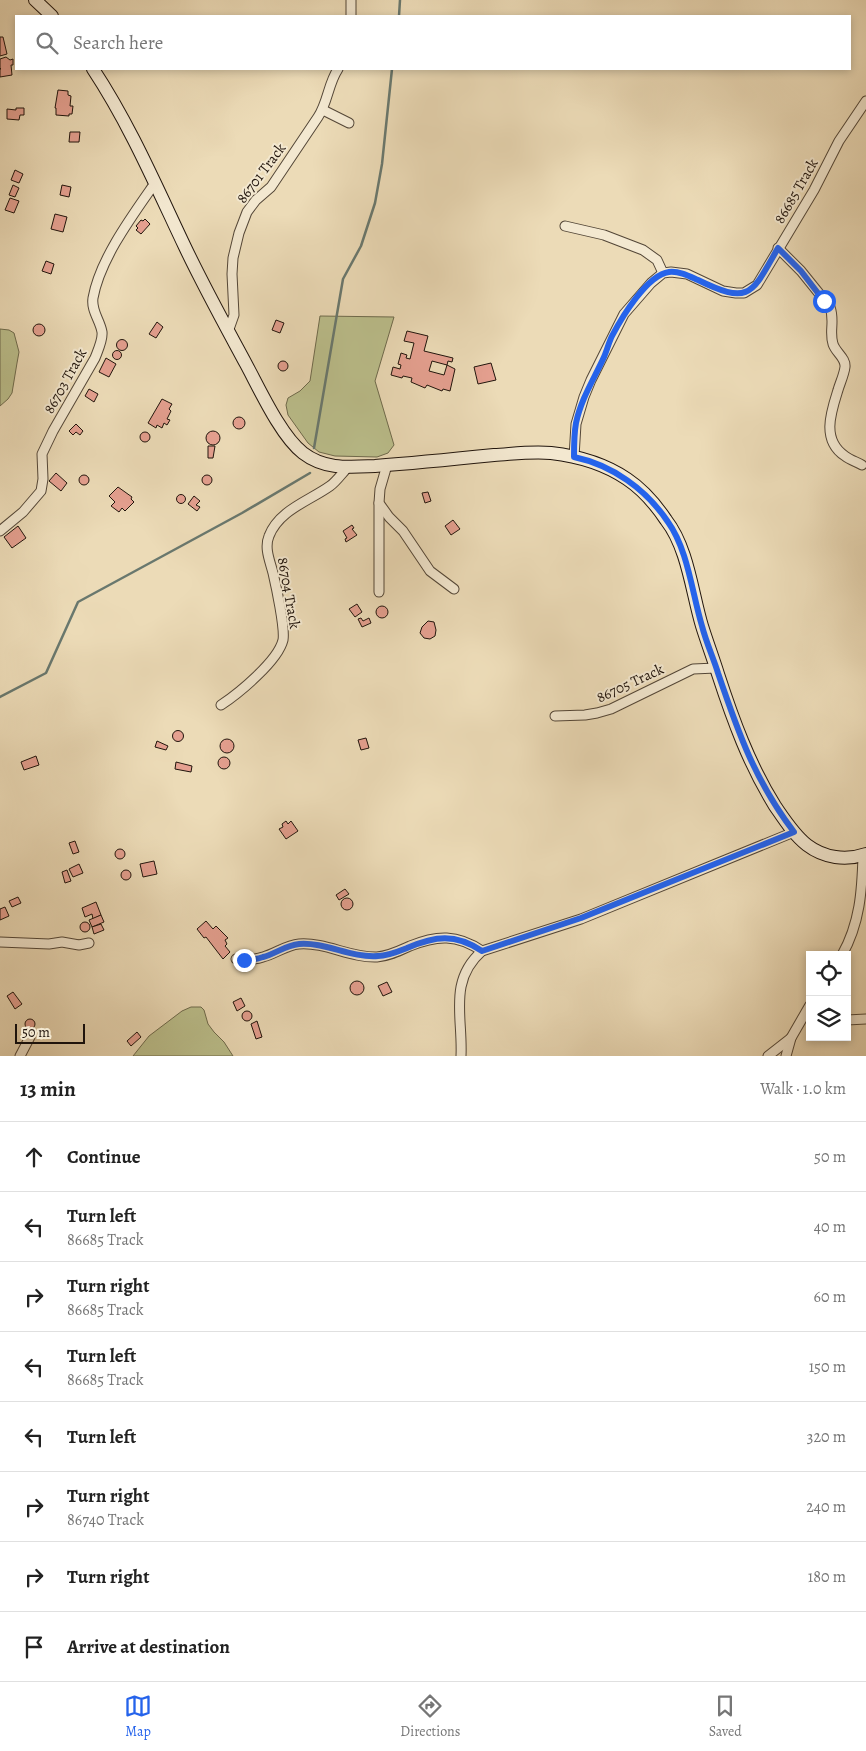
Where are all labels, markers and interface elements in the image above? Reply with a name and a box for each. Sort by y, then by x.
search box [15,15,851,70]
icon: search [33,29,61,57]
text: Search here [73,30,163,56]
street label: 86701 Track [232,138,291,207]
street label: 86685 Track [769,154,823,227]
route start [813,290,836,313]
street label: 86703 Track [39,344,91,417]
street label: 86704 Track [273,556,305,631]
street label: 86705 Track [593,658,667,707]
route end [233,949,256,972]
map controls [806,951,851,1041]
button: locate [806,951,851,996]
button: layers [806,996,851,1041]
scale bar [15,1021,85,1044]
text: 50 m [22,1023,50,1042]
text: 13 min [20,1075,76,1103]
text: Walk · 1.0 km [760,1078,846,1100]
icon: ahead [20,1143,48,1171]
text: Continue [67,1144,141,1170]
text: 50 m [814,1146,846,1168]
text: Turn left [67,1203,136,1229]
icon: left [20,1213,48,1241]
text: 40 m [814,1216,846,1238]
text: 86685 Track [67,1229,144,1251]
text: Turn right [67,1273,149,1299]
icon: right [20,1283,48,1311]
text: 60 m [814,1286,846,1308]
text: 86685 Track [67,1299,144,1321]
text: Turn left [67,1343,136,1369]
icon: left [20,1353,48,1381]
text: 150 m [809,1356,846,1378]
text: 86685 Track [67,1369,144,1391]
icon: left [20,1423,48,1451]
text: Turn left [67,1424,136,1450]
text: 320 m [807,1426,846,1448]
text: Turn right [67,1483,149,1509]
icon: right [20,1493,48,1521]
text: 240 m [806,1496,846,1518]
text: 86740 Track [67,1509,144,1531]
icon: right [20,1563,48,1591]
text: Turn right [67,1564,149,1590]
text: 180 m [808,1566,846,1588]
icon: arrive [20,1633,48,1661]
text: Arrive at destination [67,1634,230,1660]
tab: Map [124,1692,152,1741]
tab: Directions [400,1692,460,1741]
tab: Saved [709,1692,742,1741]

